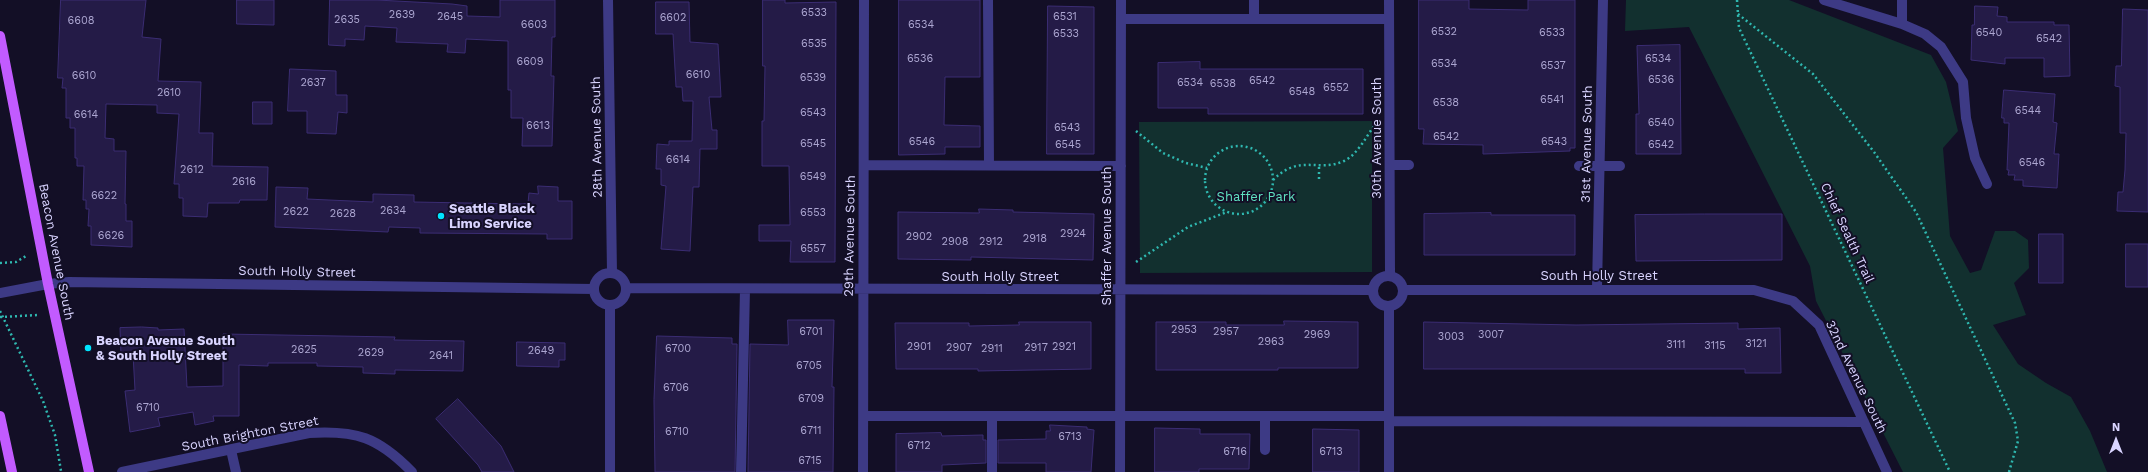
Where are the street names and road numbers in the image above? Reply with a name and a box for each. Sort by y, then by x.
street label: 28th Avenue South [588,76,606,198]
street label: 30th Avenue South [1369,77,1385,199]
street label: 31st Avenue South [1578,85,1596,203]
street label: Shaffer Avenue South [1099,166,1115,306]
street label: 29th Avenue South [841,175,859,297]
street label: Chief Sealth Trail [1817,180,1877,286]
street label: Beacon Avenue South [35,182,77,322]
street label: South Holly Street [238,263,356,281]
street label: South Holly Street [1540,268,1658,284]
street label: South Holly Street [941,269,1059,285]
street label: 32nd Avenue South [1822,318,1890,436]
street label: South Brighton Street [180,413,320,455]

